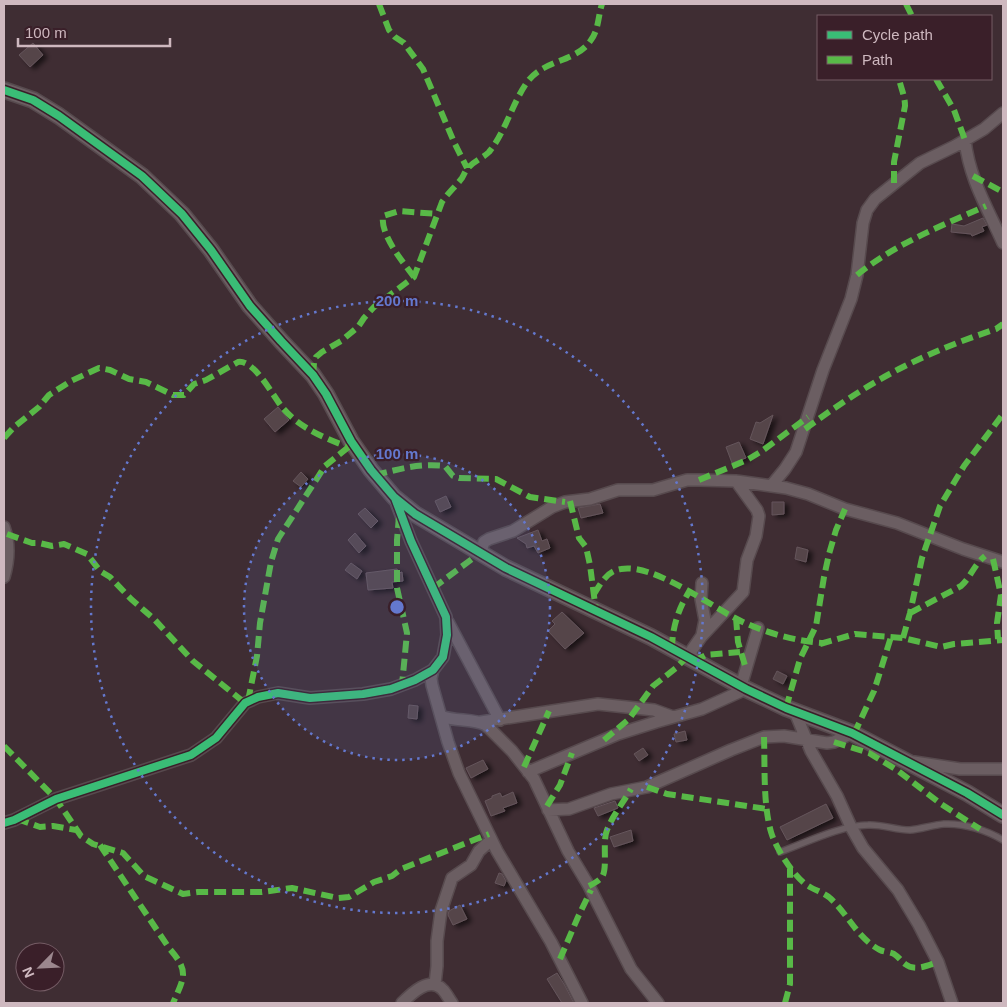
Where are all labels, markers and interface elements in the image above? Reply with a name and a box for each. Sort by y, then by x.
scale bar [18,15,170,47]
legend [817,15,992,80]
text: 100 m [25,24,67,41]
text: Cycle path [862,26,933,43]
text: Path [862,51,893,68]
text: 200 m [376,292,418,309]
text: 100 m [376,445,418,462]
centre of rings [388,598,406,616]
north arrow [15,942,65,992]
text: N [19,964,37,980]

